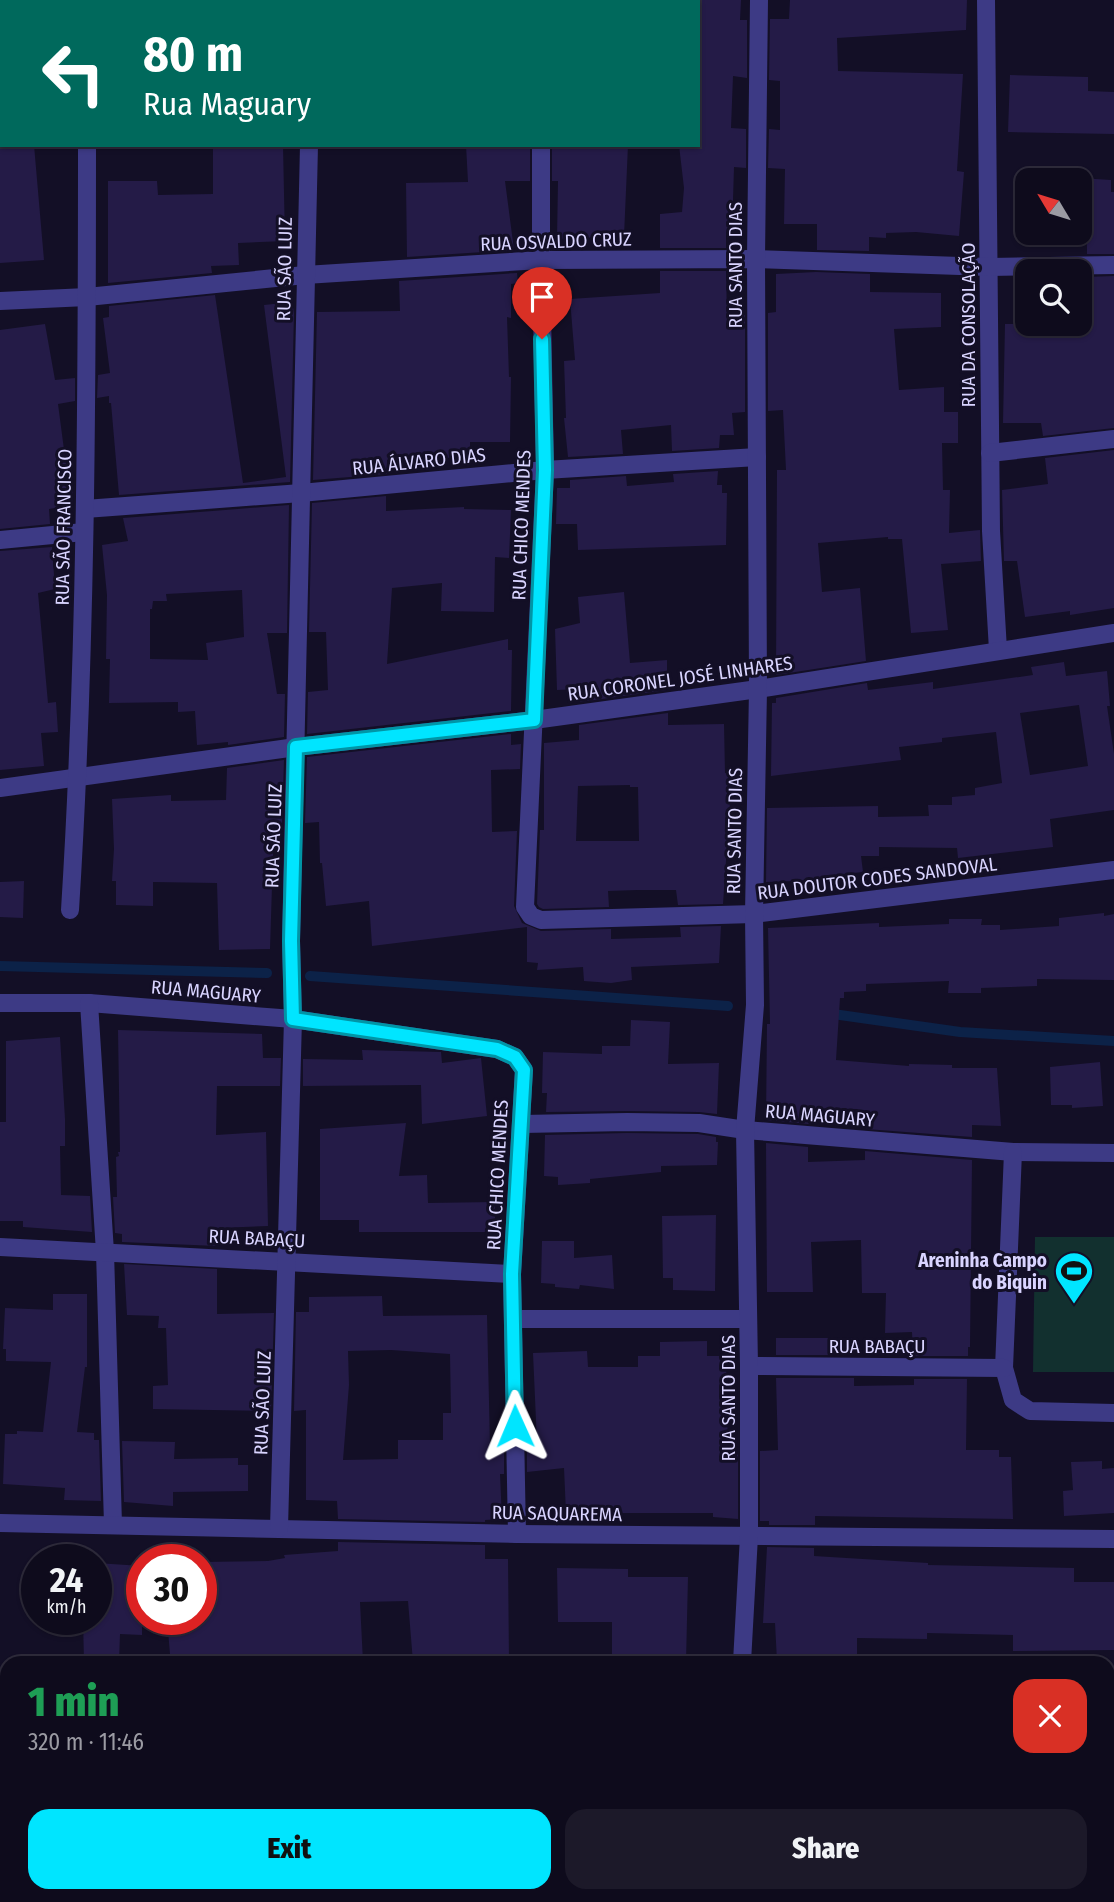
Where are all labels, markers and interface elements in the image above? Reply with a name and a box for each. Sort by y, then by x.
text: 80 m [143,25,243,84]
icon: left [28,28,119,119]
text: Rua Maguary [143,85,311,123]
north arrow [1015,168,1092,245]
map controls [1015,168,1092,336]
street label: RUA SANTO DIAS [724,202,747,328]
street label: RUA SÃO LUIZ [272,217,297,321]
street label: RUA OSVALDO CRUZ [480,227,632,256]
street label: RUA DA CONSOLAÇÃO [957,243,980,407]
button: search [1015,259,1092,336]
pin [512,267,572,339]
icon: arrive [523,278,561,316]
street label: RUA ÁLVARO DIAS [351,443,487,480]
street label: RUA SÃO FRANCISCO [51,448,76,606]
street label: RUA CHICO MENDES [507,449,536,601]
street label: RUA CORONEL JOSÉ LINHARES [566,651,794,706]
street label: RUA SANTO DIAS [722,768,747,894]
street label: RUA SÃO LUIZ [260,783,287,889]
street label: RUA DOUTOR CODES SANDOVAL [756,852,999,905]
street label: RUA MAGUARY [150,975,262,1008]
street label: RUA CHICO MENDES [482,1099,513,1251]
street label: RUA MAGUARY [764,1099,876,1132]
street label: RUA BABAÇU [208,1224,306,1253]
place label: Areninha Campo do Biquin [917,1249,1047,1294]
sports icon: Areninha Campo do Biquin [1053,1250,1095,1305]
street label: RUA SANTO DIAS [717,1335,740,1461]
street label: RUA BABAÇU [829,1335,925,1358]
street label: RUA SÃO LUIZ [249,1350,276,1456]
position arrow [478,1389,552,1463]
street label: RUA SAQUAREMA [492,1501,622,1526]
speed limit sign: 30 [126,1544,217,1635]
text: 24 [50,1559,83,1601]
text: km/h [46,1596,87,1618]
text: 1 min [28,1677,119,1727]
button: close [1013,1679,1087,1753]
text: 320 m · 11:46 [28,1728,144,1756]
button: Exit [28,1809,551,1889]
button: Share [565,1809,1087,1889]

